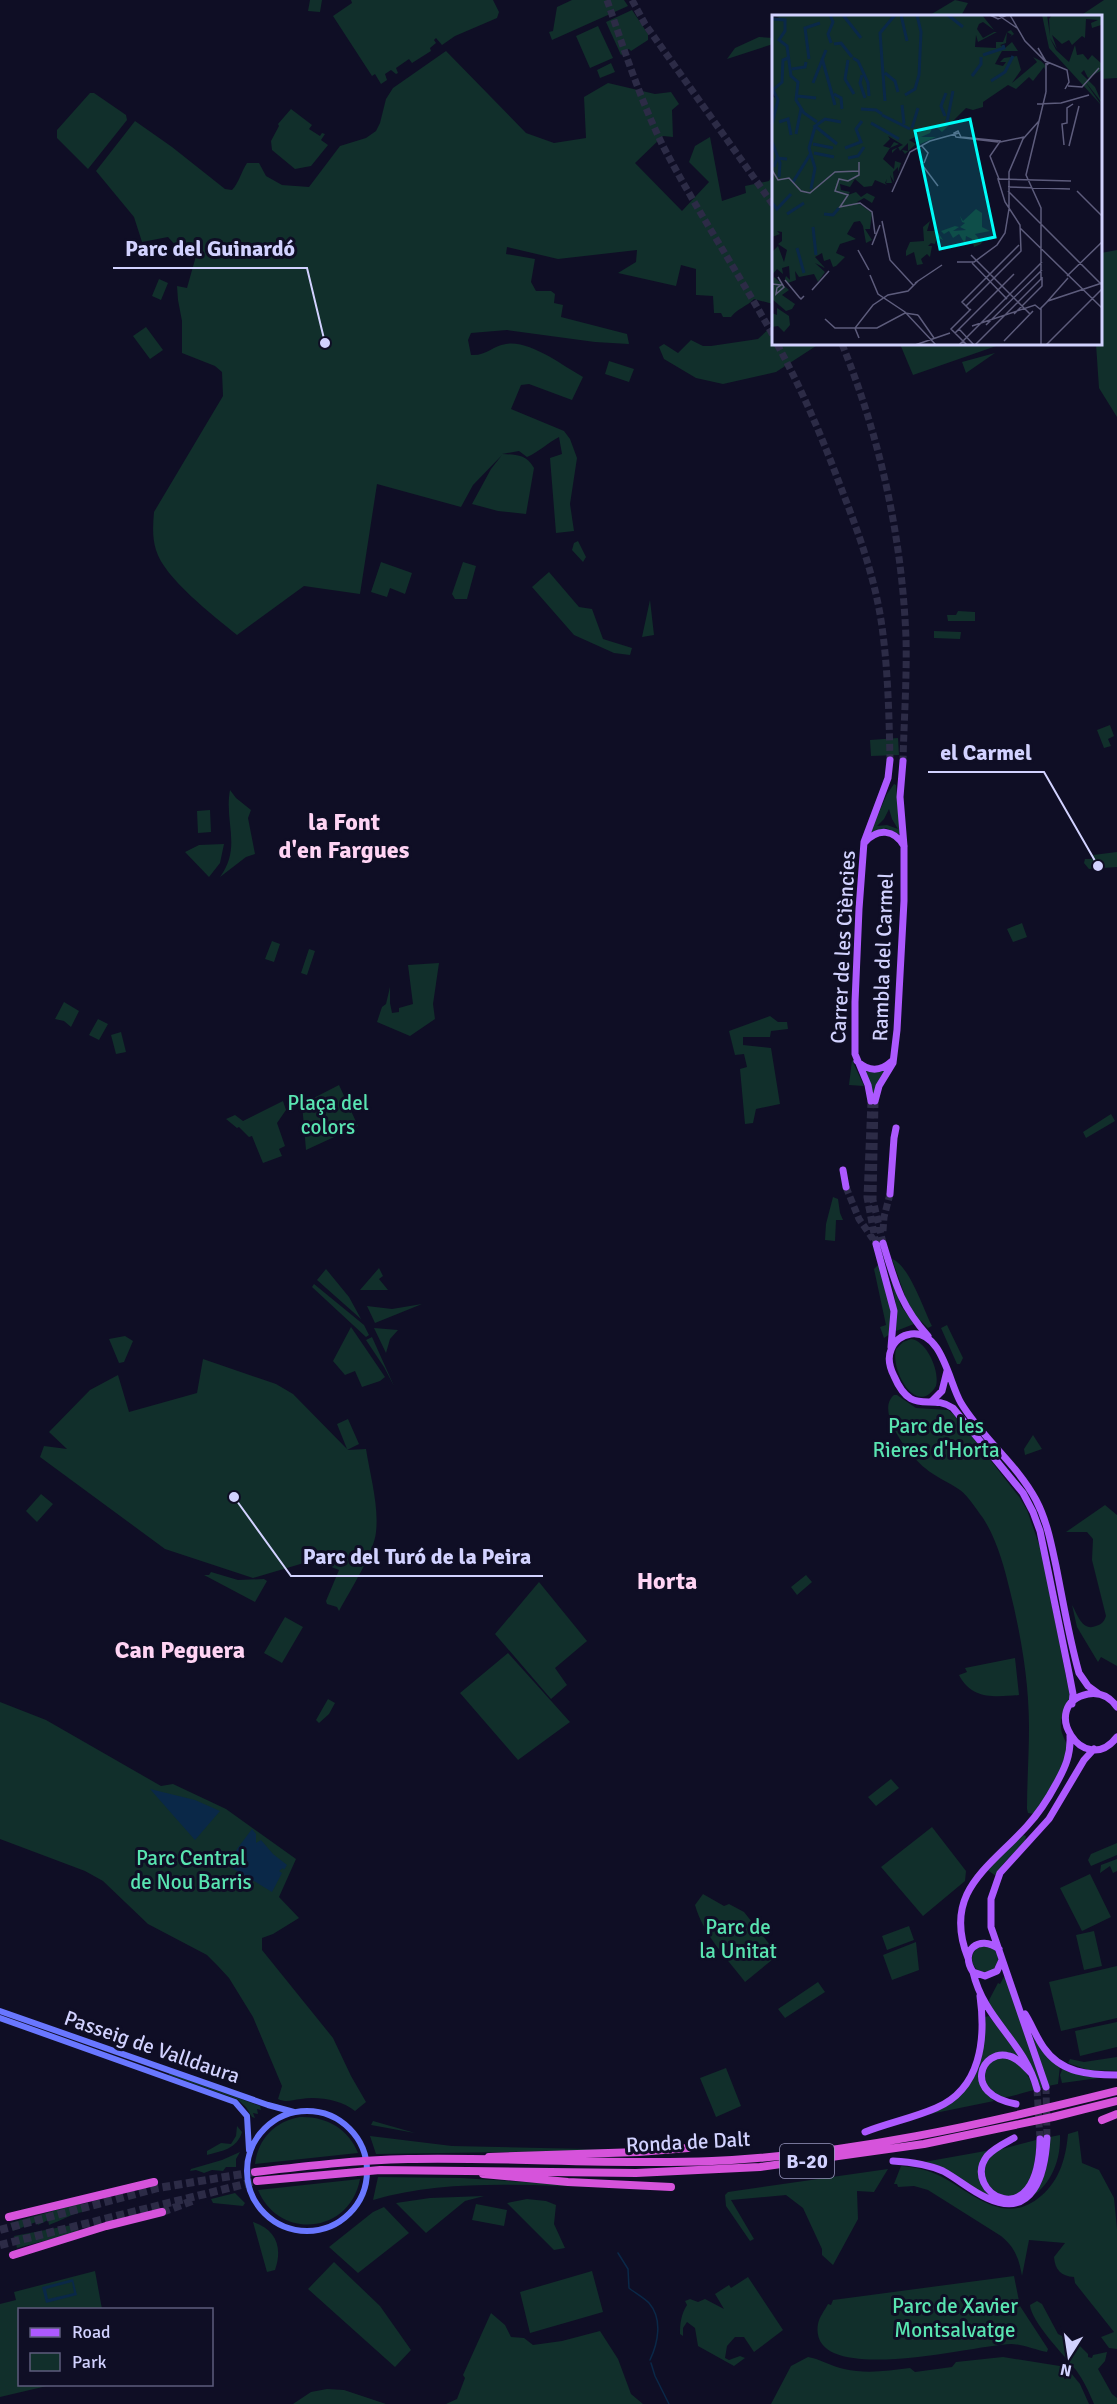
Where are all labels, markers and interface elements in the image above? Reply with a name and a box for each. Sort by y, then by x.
inset map [772,15,1102,345]
callout: Parc del Guinardó [113,228,307,268]
text: Parc del Guinardó [125,235,295,262]
callout: el Carmel [928,732,1044,772]
text: el Carmel [940,739,1032,766]
district label: la Font d'en Fargues [279,807,410,865]
street label: Carrer de les Ciències [825,850,861,1044]
street label: Rambla del Carmel [867,872,899,1042]
park label: Plaça del colors [287,1090,369,1140]
park label: Parc de les Rieres d'Horta [872,1413,1000,1463]
callout: Parc del Turó de la Peira [291,1536,543,1576]
text: Parc del Turó de la Peira [303,1543,531,1570]
district label: Horta [637,1566,697,1596]
district label: Can Peguera [115,1635,245,1665]
park label: Parc Central de Nou Barris [130,1845,252,1895]
park label: Parc de la Unitat [699,1914,777,1964]
street label: Passeig de Valldaura [61,2005,243,2089]
street label: Ronda de Dalt [625,2126,751,2158]
road number: B-20 [780,2144,834,2178]
park label: Parc de Xavier Montsalvatge [892,2293,1018,2343]
legend [18,2308,213,2386]
text: Road [72,2321,111,2343]
north arrow [1039,2326,1099,2386]
text: Park [72,2351,107,2373]
text: N [1059,2359,1074,2381]

